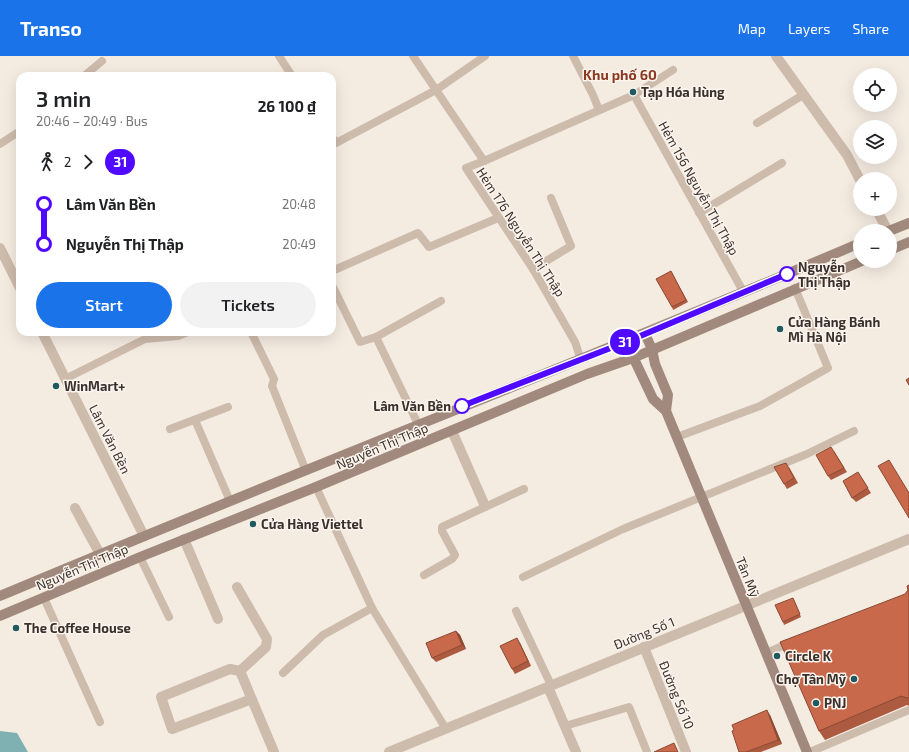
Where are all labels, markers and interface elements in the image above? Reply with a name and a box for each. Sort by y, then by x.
text: Transo [20,17,82,40]
text: Map [738,20,766,37]
text: Layers [788,20,830,37]
text: Share [852,20,889,37]
district label: Khu phố 60 [583,66,657,83]
map controls [853,68,897,268]
button: locate [853,68,897,112]
place label: Tạp Hóa Hùng [641,84,725,100]
text: 3 min [36,85,91,111]
marker: Tạp Hóa Hùng [628,87,638,97]
text: 26 100 ₫ [258,97,316,115]
text: 20:46 – 20:49 · Bus [36,113,148,129]
street label: Hẻm 156 Nguyễn Thị Thập [655,118,743,258]
button: layers [853,120,897,164]
icon: walk [36,151,58,173]
icon: forward [77,151,99,173]
text: 31 [113,153,127,170]
text: 2 [64,154,71,170]
street label: Hẻm 176 Nguyễn Thị Thập [473,164,569,300]
button: + [853,172,897,216]
text: Lâm Văn Bền [66,195,156,213]
text: 20:48 [282,196,316,212]
button: − [853,224,897,268]
text: Nguyễn Thị Thập [66,235,184,253]
text: 20:49 [282,236,316,252]
place label: Nguyễn Thị Thập [798,259,851,290]
marker: Nguyễn Thị Thập [779,266,795,282]
button: Start [36,282,172,328]
button: Tickets [180,282,316,328]
place label: Cửa Hàng Bánh Mì Hà Nội [788,314,880,345]
marker: Cửa Hàng Bánh Mì Hà Nội [775,324,785,334]
line badge: 31 [607,329,643,355]
text: 31 [618,333,632,350]
place label: WinMart+ [64,378,125,394]
marker: WinMart+ [51,381,61,391]
place label: Lâm Văn Bền [373,398,451,414]
marker: Lâm Văn Bền [454,398,470,414]
street label: Lâm Văn Bền [86,402,134,476]
street label: Nguyễn Thị Thập [334,419,430,473]
place label: Cửa Hàng Viettel [261,516,364,532]
marker: Cửa Hàng Viettel [248,519,258,529]
street label: Nguyễn Thị Thập [34,540,130,594]
street label: Tân Mỹ [733,554,763,600]
street label: Đường Số 1 [611,614,677,652]
place label: The Coffee House [24,620,131,636]
marker: The Coffee House [11,623,21,633]
place label: Circle K [785,648,832,664]
marker: Circle K [772,651,782,661]
street label: Đường Số 10 [656,658,698,732]
place label: Chợ Tân Mỹ [776,671,847,687]
marker: Chợ Tân Mỹ [849,674,859,684]
place label: PNJ [824,695,846,711]
marker: PNJ [811,698,821,708]

